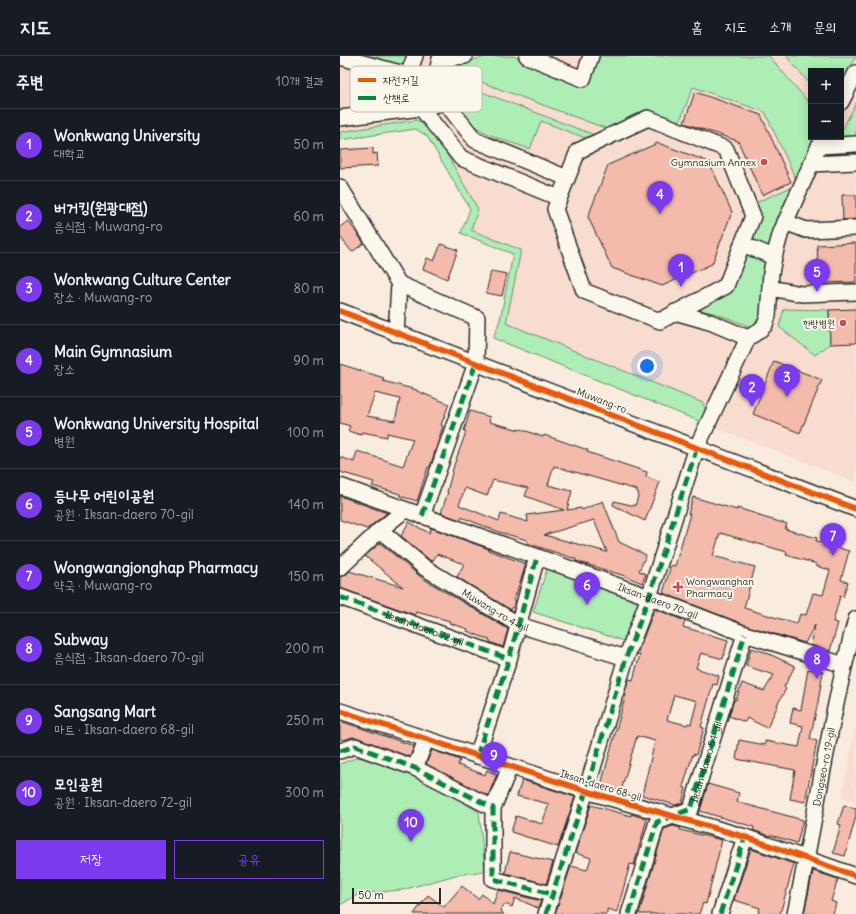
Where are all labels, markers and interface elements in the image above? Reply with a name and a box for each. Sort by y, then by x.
text: 지도 [20,15,51,39]
text: 홈 [691,18,702,36]
text: 지도 [724,18,747,36]
text: 소개 [769,18,791,36]
text: 문의 [813,18,836,36]
legend [350,66,482,112]
map controls [808,68,844,140]
button: + [808,68,844,104]
text: 주변 [16,71,43,93]
text: 10개 결과 [276,73,324,90]
text: 자전거길 [383,73,419,87]
text: 산책로 [383,91,410,105]
button: − [808,104,844,140]
text: Wonkwang University [54,126,200,145]
text: 1 [26,136,32,153]
text: 50 m [293,136,324,153]
text: 대학교 [54,145,85,162]
place label: Gymnasium Annex [671,156,756,169]
marker: Gymnasium Annex [759,157,769,167]
pin: 4 [647,181,673,214]
text: 버거킹(원광대점) [54,198,148,217]
text: 2 [25,208,33,225]
text: 60 m [293,208,324,225]
text: 음식점 · Muwang-ro [54,218,163,235]
pin: 1 [668,254,694,287]
pin: 5 [804,259,830,292]
text: Wonkwang Culture Center [54,270,231,289]
text: 3 [25,280,33,297]
text: 80 m [293,280,324,297]
text: 장소 · Muwang-ro [54,289,152,306]
place label: 한방병원 [803,317,835,330]
marker: 한방병원 [838,318,848,328]
text: Main Gymnasium [54,342,172,361]
text: 4 [25,352,33,369]
text: 90 m [293,352,324,369]
your location [637,356,657,376]
text: 장소 [54,361,75,378]
pin: 3 [774,364,800,397]
pin: 2 [739,374,765,407]
street label: Muwang-ro [575,385,629,416]
text: Wonkwang University Hospital [54,414,259,433]
text: 5 [25,424,33,441]
text: 100 m [287,424,324,441]
text: 병원 [54,433,75,450]
text: 등나무 어린이공원 [54,486,154,505]
text: 6 [25,496,33,513]
text: 140 m [288,496,324,513]
text: 공원 · Iksan-daero 70-gil [54,506,194,523]
pin: 7 [820,523,846,556]
text: Wongwangjonghap Pharmacy [54,558,258,577]
text: 7 [26,568,32,585]
text: 150 m [288,568,324,585]
pin: 6 [574,572,600,605]
place label: Wongwanghan Pharmacy [686,575,754,600]
text: 약국 · Muwang-ro [54,577,152,594]
street label: Iksan-daero 70-gil [616,580,700,622]
marker: Wongwanghan Pharmacy [673,582,683,592]
street label: Muwang-ro 4-gil [459,586,530,635]
street label: Iksan-daero 72-gil [383,608,466,649]
text: Subway [54,630,108,649]
text: 8 [25,640,33,657]
text: 200 m [285,640,324,657]
pin: 8 [804,646,830,679]
text: 음식점 · Iksan-daero 70-gil [54,649,204,666]
text: Sangsang Mart [54,702,156,721]
text: 9 [25,712,33,729]
text: 250 m [286,712,324,729]
street label: Iksan-daero 54-gil [687,720,725,804]
text: 마트 · Iksan-daero 68-gil [54,721,194,738]
street label: Dongseo-ro 19-gil [810,726,838,807]
pin: 9 [481,742,507,775]
street label: Iksan-daero 68-gil [559,767,643,804]
text: 모인공원 [54,774,102,793]
text: 10 [22,784,36,801]
text: 300 m [285,784,324,801]
text: 공원 · Iksan-daero 72-gil [54,794,192,811]
pin: 10 [398,809,424,842]
button: 저장 [16,840,166,879]
button: 공유 [174,840,324,879]
scale bar [352,886,441,905]
text: 50 m [358,888,384,902]

